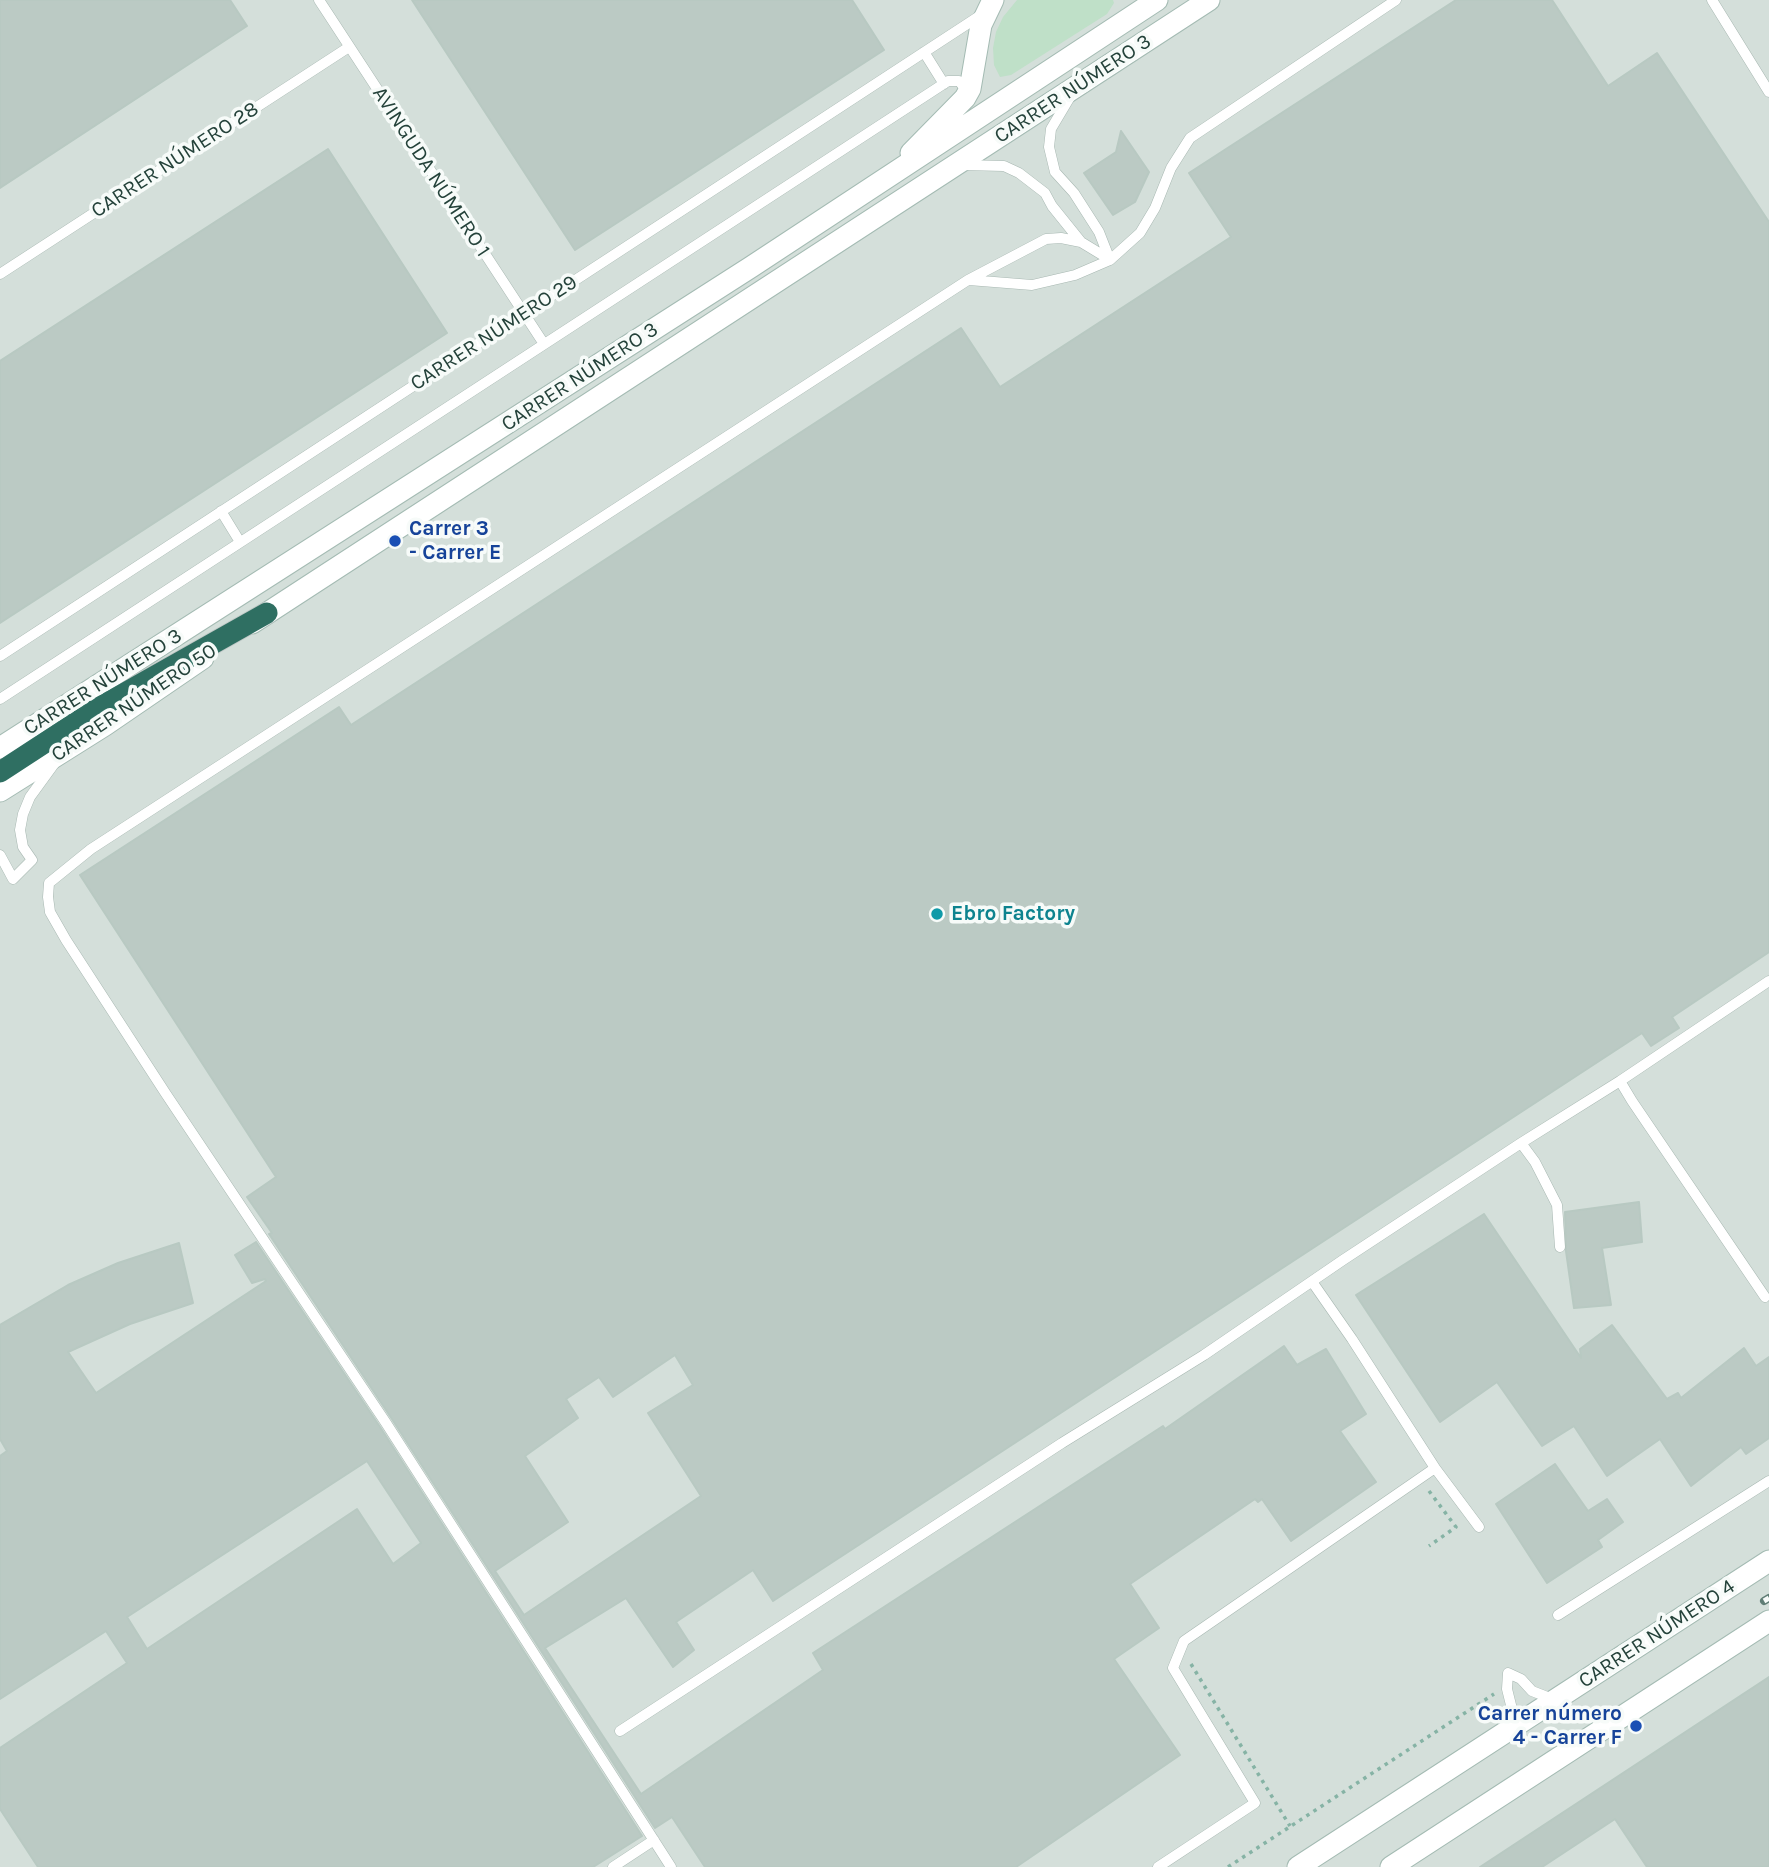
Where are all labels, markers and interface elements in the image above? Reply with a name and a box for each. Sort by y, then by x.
street label: CARRER NÚMERO 3 [990,29,1156,149]
street label: AVINGUDA NÚMERO 1 [367,82,495,262]
street label: CARRER NÚMERO 28 [87,96,263,224]
street label: CARRER NÚMERO 29 [406,270,582,396]
street label: CARRER NÚMERO 3 [497,317,663,437]
place label: Carrer 3 - Carrer E [409,516,501,566]
marker: Carrer 3 - Carrer E [387,533,403,549]
street label: CARRER NÚMERO 3 [19,623,187,741]
street label: CARRER NÚMERO 50 [47,638,221,768]
place label: Ebro Factory [951,901,1075,927]
marker: Ebro Factory [929,906,945,922]
street label: CARRER NÚMERO 4 [1574,1574,1740,1694]
place label: Carrer número 4 - Carrer F [1478,1701,1622,1751]
marker: Carrer número 4 - Carrer F [1628,1718,1644,1734]

